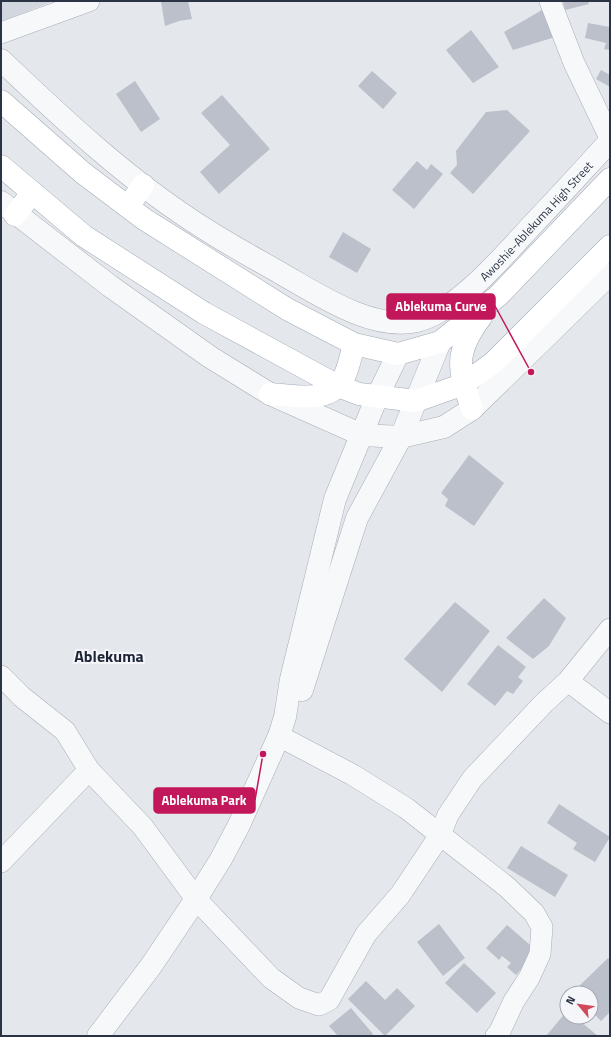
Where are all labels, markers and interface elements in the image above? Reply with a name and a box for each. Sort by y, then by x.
street label: Awoshie-Ablekuma High Street [475,156,597,285]
callout: Ablekuma Curve [387,294,495,319]
text: Ablekuma Curve [395,296,487,316]
district label: Ablekuma [74,644,144,668]
callout: Ablekuma Park [154,788,255,813]
text: Ablekuma Park [161,790,247,810]
north arrow [559,985,599,1025]
text: N [561,993,579,1007]

